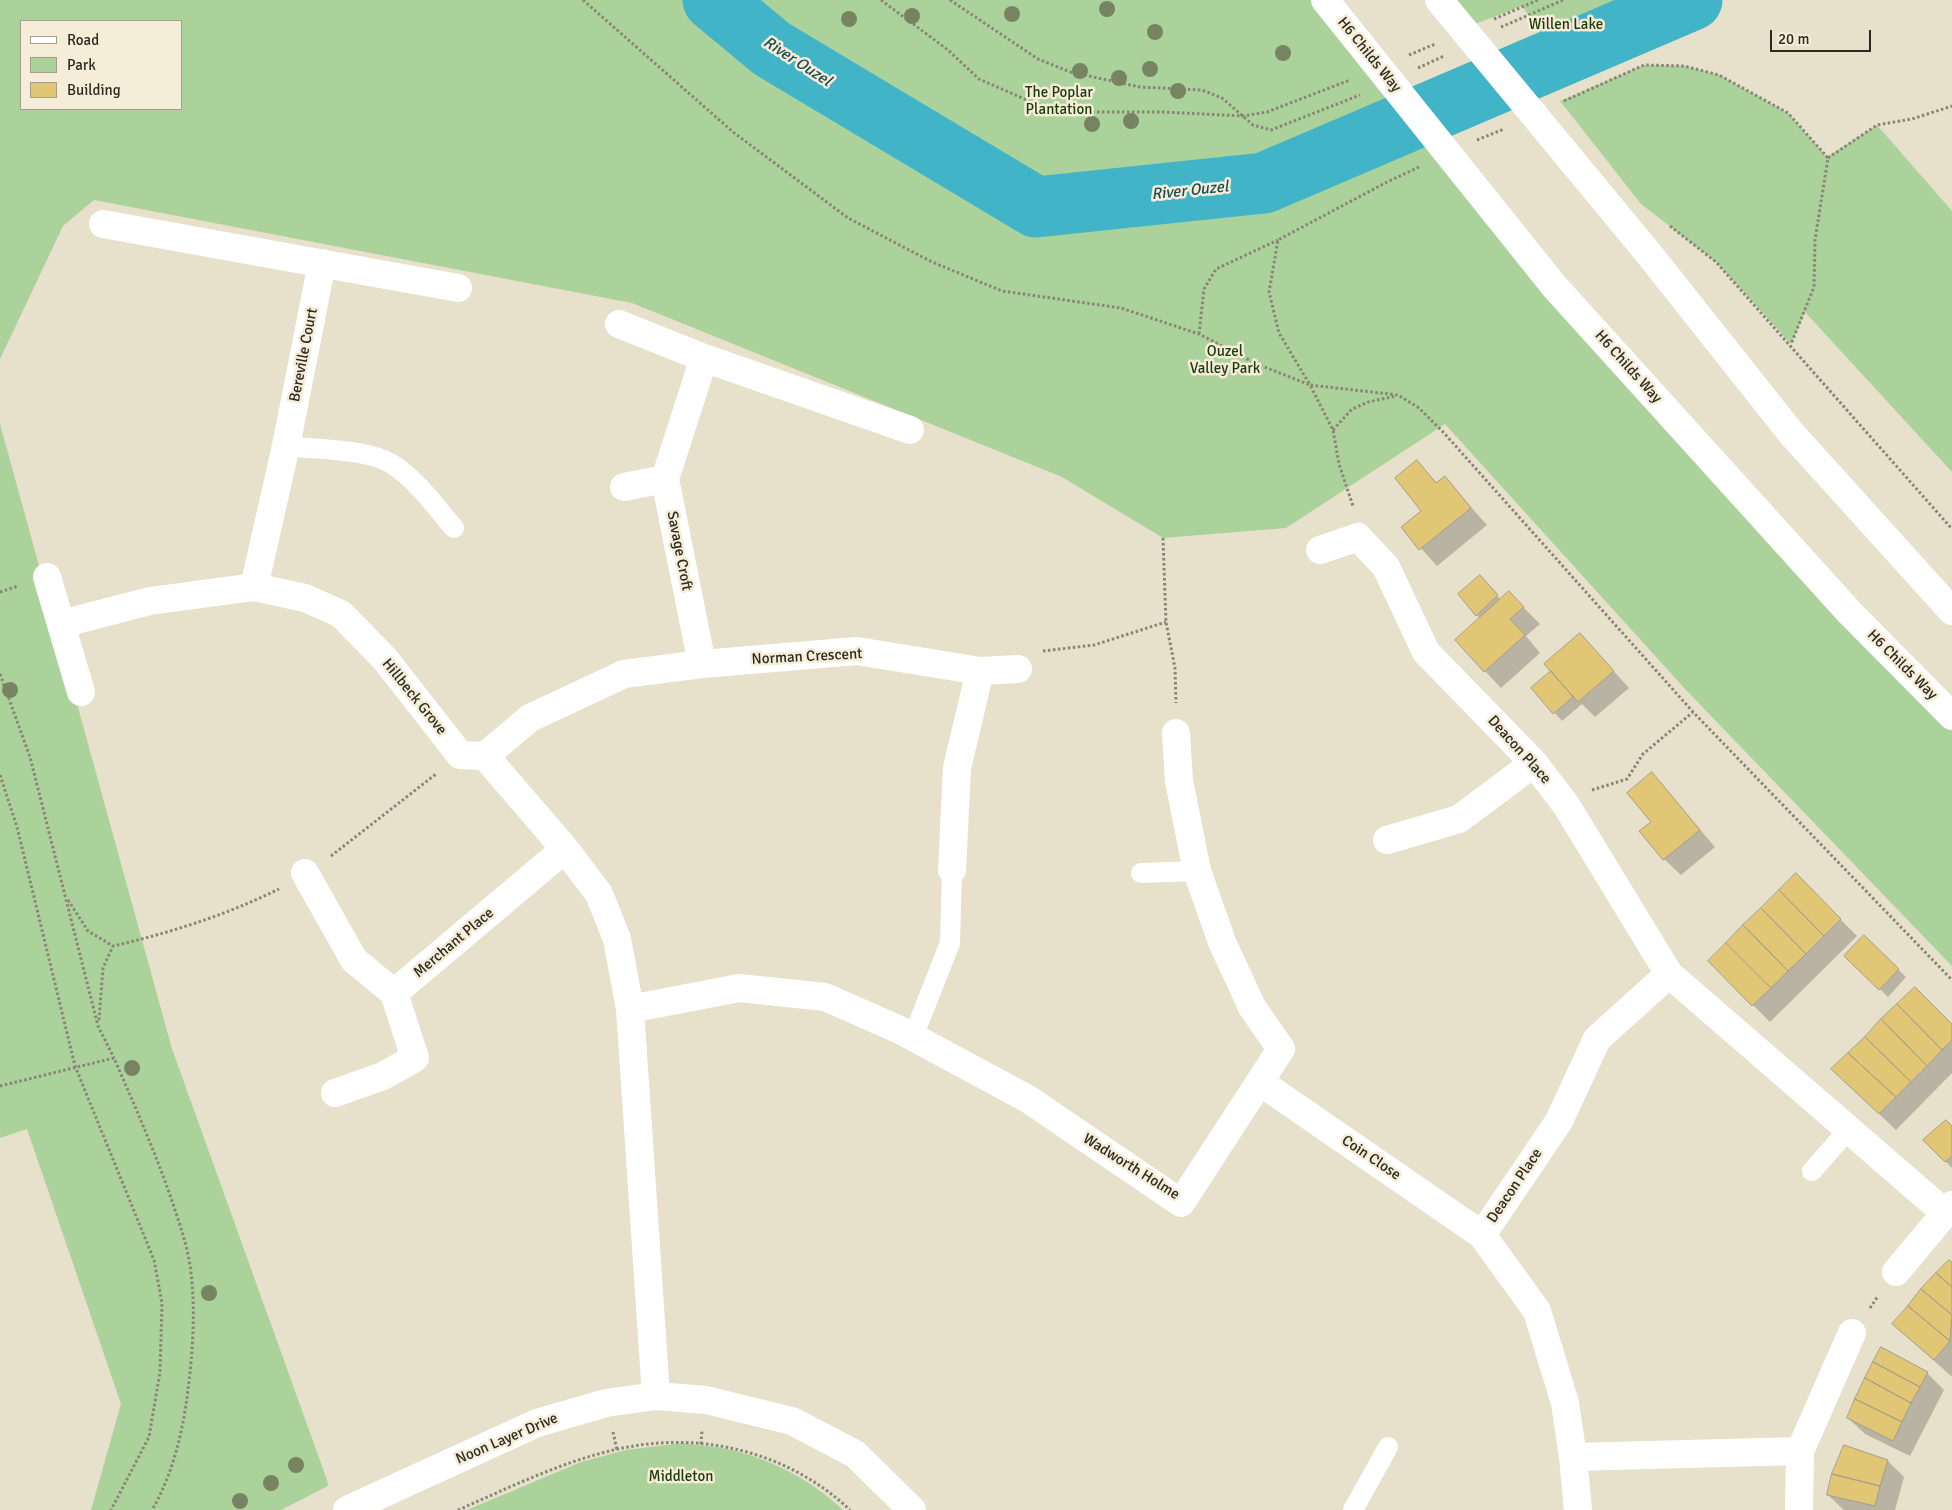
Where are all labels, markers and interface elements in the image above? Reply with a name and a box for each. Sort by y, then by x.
street label: H6 Childs Way [1333,14,1405,96]
park label: Willen Lake [1529,16,1603,34]
legend [20,20,182,110]
scale bar [1772,20,1873,52]
text: 20 m [1778,30,1809,48]
text: Road [67,31,99,49]
water label: River Ouzel [759,33,835,91]
text: Park [67,56,96,74]
text: Building [67,81,121,99]
park label: The Poplar Plantation [1025,84,1093,119]
water label: River Ouzel [1151,177,1229,205]
street label: Bereville Court [286,307,322,403]
street label: H6 Childs Way [1591,327,1665,407]
park label: Ouzel Valley Park [1190,343,1260,378]
street label: Savage Croft [662,510,696,592]
street label: H6 Childs Way [1863,626,1941,704]
street label: Norman Crescent [751,645,863,669]
street label: Hillbeck Grove [378,655,450,739]
street label: Deacon Place [1484,712,1554,788]
street label: Merchant Place [410,904,498,982]
street label: Wadworth Holme [1079,1130,1183,1204]
street label: Coin Close [1338,1132,1404,1184]
street label: Deacon Place [1483,1145,1547,1227]
street label: Noon Layer Drive [453,1409,561,1469]
park label: Middleton [649,1468,713,1486]

